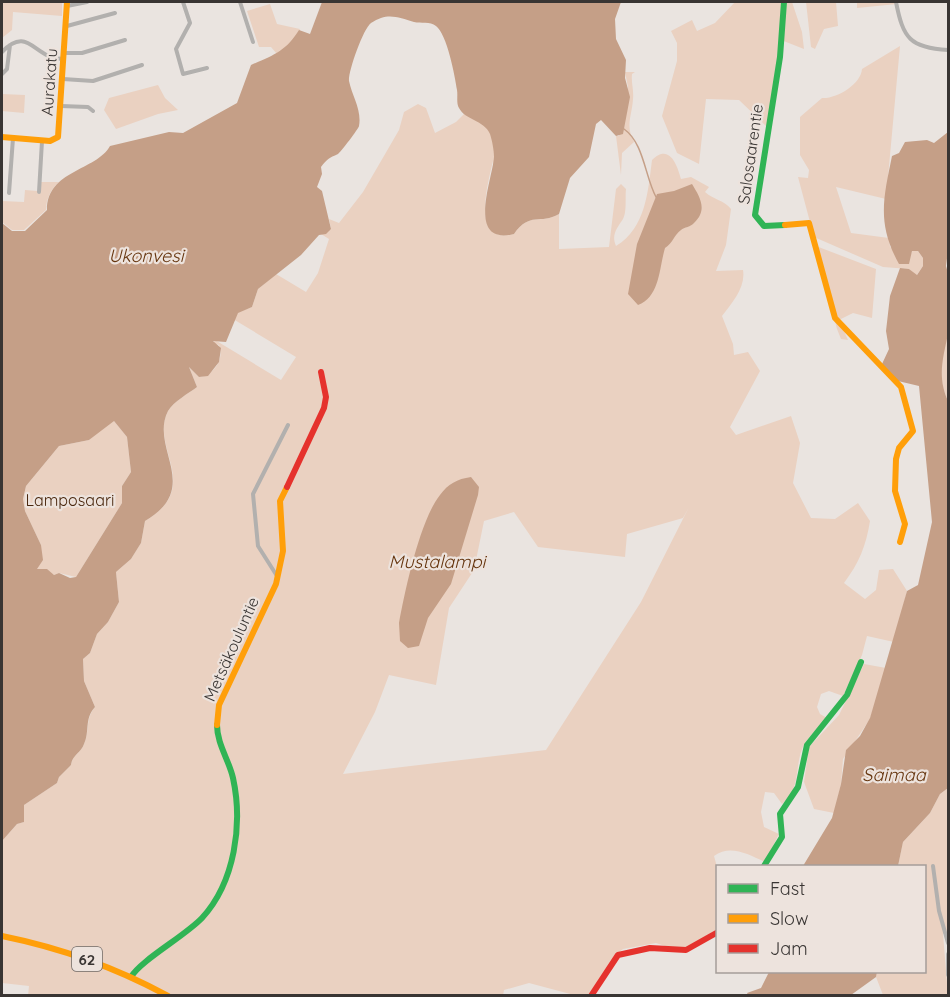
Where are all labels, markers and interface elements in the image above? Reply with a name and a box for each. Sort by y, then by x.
street label: Aurakatu [37,48,61,116]
street label: Salosaarentie [733,103,767,205]
water label: Ukonvesi [108,244,186,267]
park label: Lamposaari [26,490,114,510]
water label: Mustalampi [389,550,488,573]
street label: Metsäkouluntie [199,594,263,704]
water label: Saimaa [862,763,927,786]
legend [716,865,926,973]
text: Fast [770,877,805,900]
text: Slow [770,907,808,930]
text: Jam [770,937,808,960]
road number: 62 [72,947,102,971]

